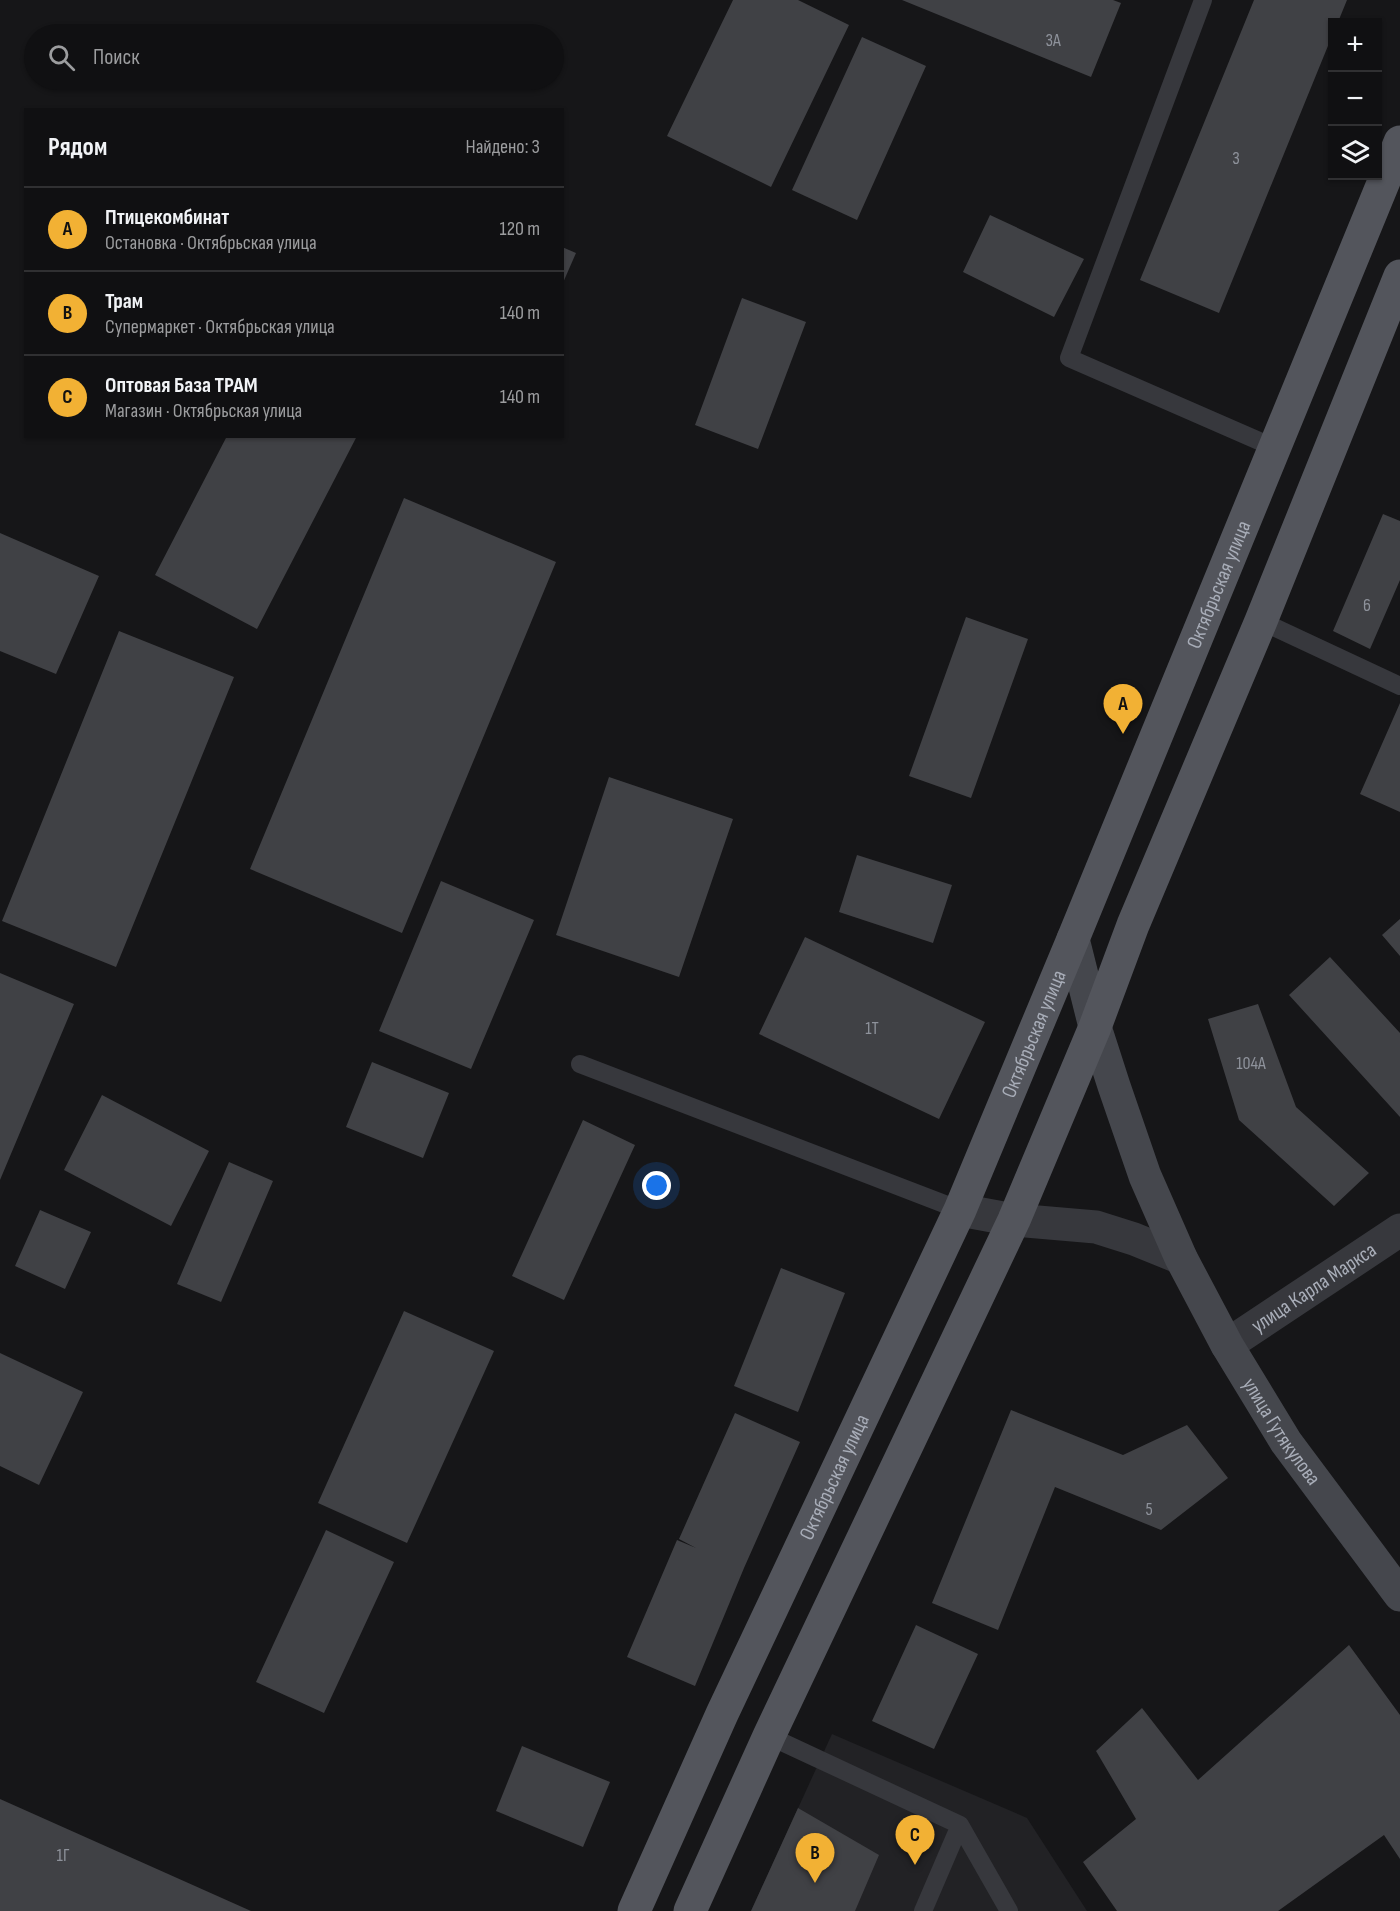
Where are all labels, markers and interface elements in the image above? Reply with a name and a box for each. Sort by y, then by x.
map controls [1328,18,1382,180]
button: + [1328,18,1382,72]
search box [24,24,564,90]
house number: 3А [1045,30,1061,51]
icon: search [45,41,78,74]
text: Поиск [93,44,139,71]
button: − [1328,72,1382,126]
button: layers [1328,126,1382,180]
text: Рядом [48,132,107,163]
text: Найдено: 3 [466,135,540,159]
house number: 3 [1232,148,1240,169]
text: Птицекомбинат [105,204,229,231]
text: A [63,217,72,241]
text: 120 m [500,217,540,241]
text: Остановка · Октябрьская улица [105,231,317,255]
text: Трам [105,288,143,315]
text: B [63,301,72,325]
text: 140 m [500,301,540,325]
text: Супермаркет · Октябрьская улица [105,315,335,339]
text: Оптовая База ТРАМ [105,372,258,399]
text: C [62,385,73,409]
text: 140 m [500,385,540,409]
text: Магазин · Октябрьская улица [105,399,302,423]
street label: Октябрьская улица [1182,517,1256,652]
house number: 6 [1363,595,1371,616]
pin: A [1104,684,1142,734]
street label: Октябрьская улица [996,966,1072,1102]
house number: 1Т [865,1018,879,1039]
house number: 104А [1236,1053,1266,1074]
your location [642,1171,671,1200]
street label: улица Карла Маркса [1247,1237,1381,1338]
street label: улица Гутякулова [1237,1373,1326,1490]
street label: Октябрьская улица [794,1410,875,1544]
house number: 5 [1145,1499,1153,1520]
pin: C [896,1816,934,1865]
pin: B [796,1834,834,1883]
house number: 1Г [57,1845,70,1866]

